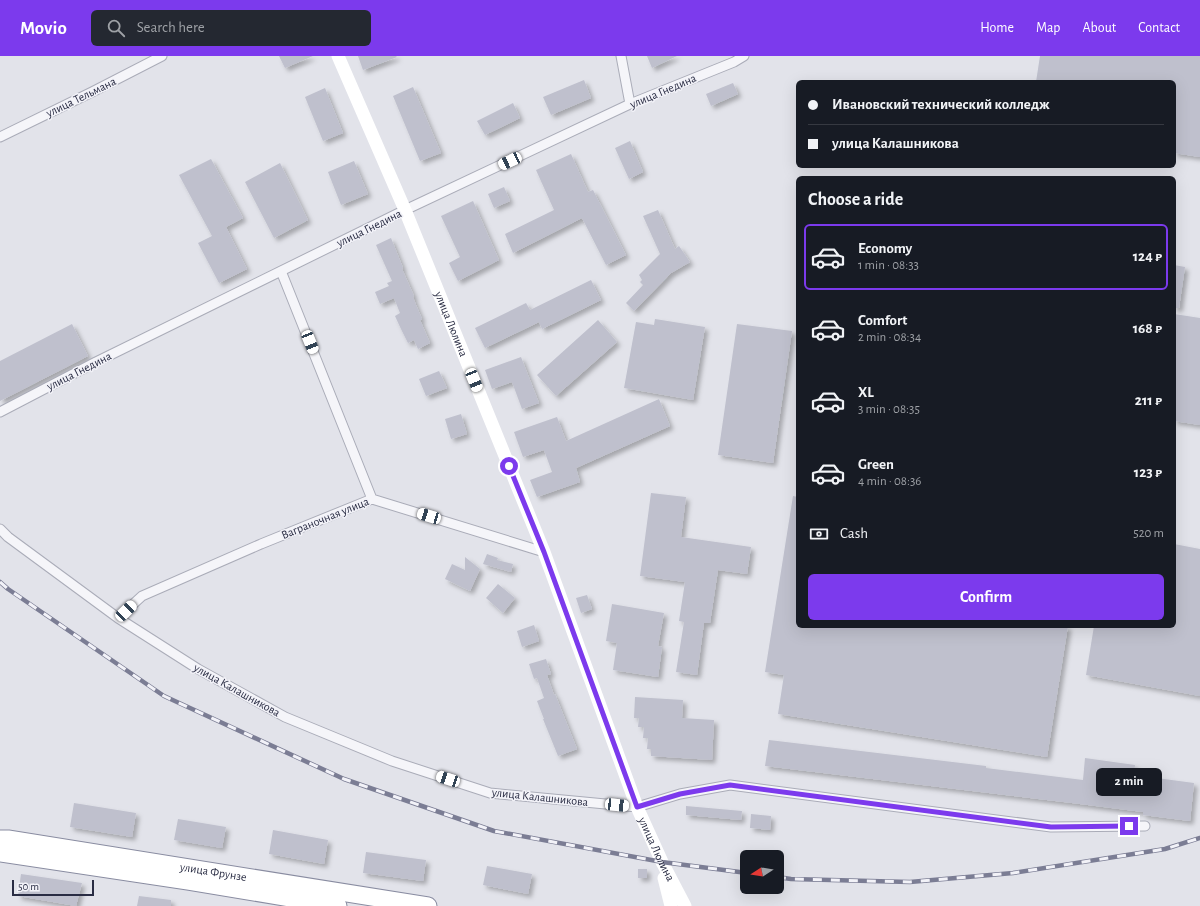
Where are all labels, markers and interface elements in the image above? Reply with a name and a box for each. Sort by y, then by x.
search box [91,10,371,46]
icon: search [105,17,127,39]
text: Movio [20,19,67,38]
text: Search here [137,20,205,35]
text: Home [980,21,1014,35]
text: Map [1036,21,1060,35]
text: About [1082,21,1116,35]
text: Contact [1138,21,1180,35]
street label: улица Гнедина [627,71,699,112]
street label: улица Тельмана [43,75,119,120]
text: Ивановский технический колледж [832,97,1050,112]
text: улица Калашникова [832,136,959,151]
car [497,150,523,172]
text: Choose a ride [808,191,903,209]
street label: улица Гнедина [334,207,404,250]
icon: car [810,239,846,275]
text: Economy [858,241,912,256]
text: 124 ₽ [1133,249,1162,264]
text: 1 min · 08:33 [858,259,919,272]
street label: улица Люлина [431,289,470,359]
icon: car [810,311,846,347]
text: Comfort [858,313,907,328]
text: 168 ₽ [1133,321,1162,336]
car [300,329,320,355]
text: 2 min · 08:34 [858,331,921,344]
street label: улица Гнедина [44,349,114,394]
car [464,367,484,393]
icon: car [810,383,846,419]
text: XL [858,385,874,400]
text: 211 ₽ [1135,393,1162,408]
text: 3 min · 08:35 [858,403,920,416]
icon: car [810,455,846,491]
route start [500,457,518,475]
text: Green [858,457,894,472]
text: 123 ₽ [1134,465,1162,480]
text: 4 min · 08:36 [858,475,921,488]
street label: Ваграночная улица [279,495,371,542]
car [416,507,442,525]
icon: cash [808,523,830,545]
text: Cash [840,526,868,541]
text: 520 m [1133,527,1164,540]
button: Confirm [808,574,1164,620]
car [113,598,139,624]
street label: улица Калашникова [190,661,283,720]
callout: 2 min [1096,768,1162,796]
car [435,770,461,788]
text: 2 min [1115,775,1143,788]
street label: улица Калашникова [490,786,589,809]
car [604,798,630,812]
street label: улица Люлина [635,814,677,884]
route end [1120,817,1138,835]
north arrow [740,850,784,894]
map controls [740,850,784,894]
street label: улица Фрунзе [178,860,248,883]
scale bar [12,878,94,897]
text: 50 m [18,881,39,892]

